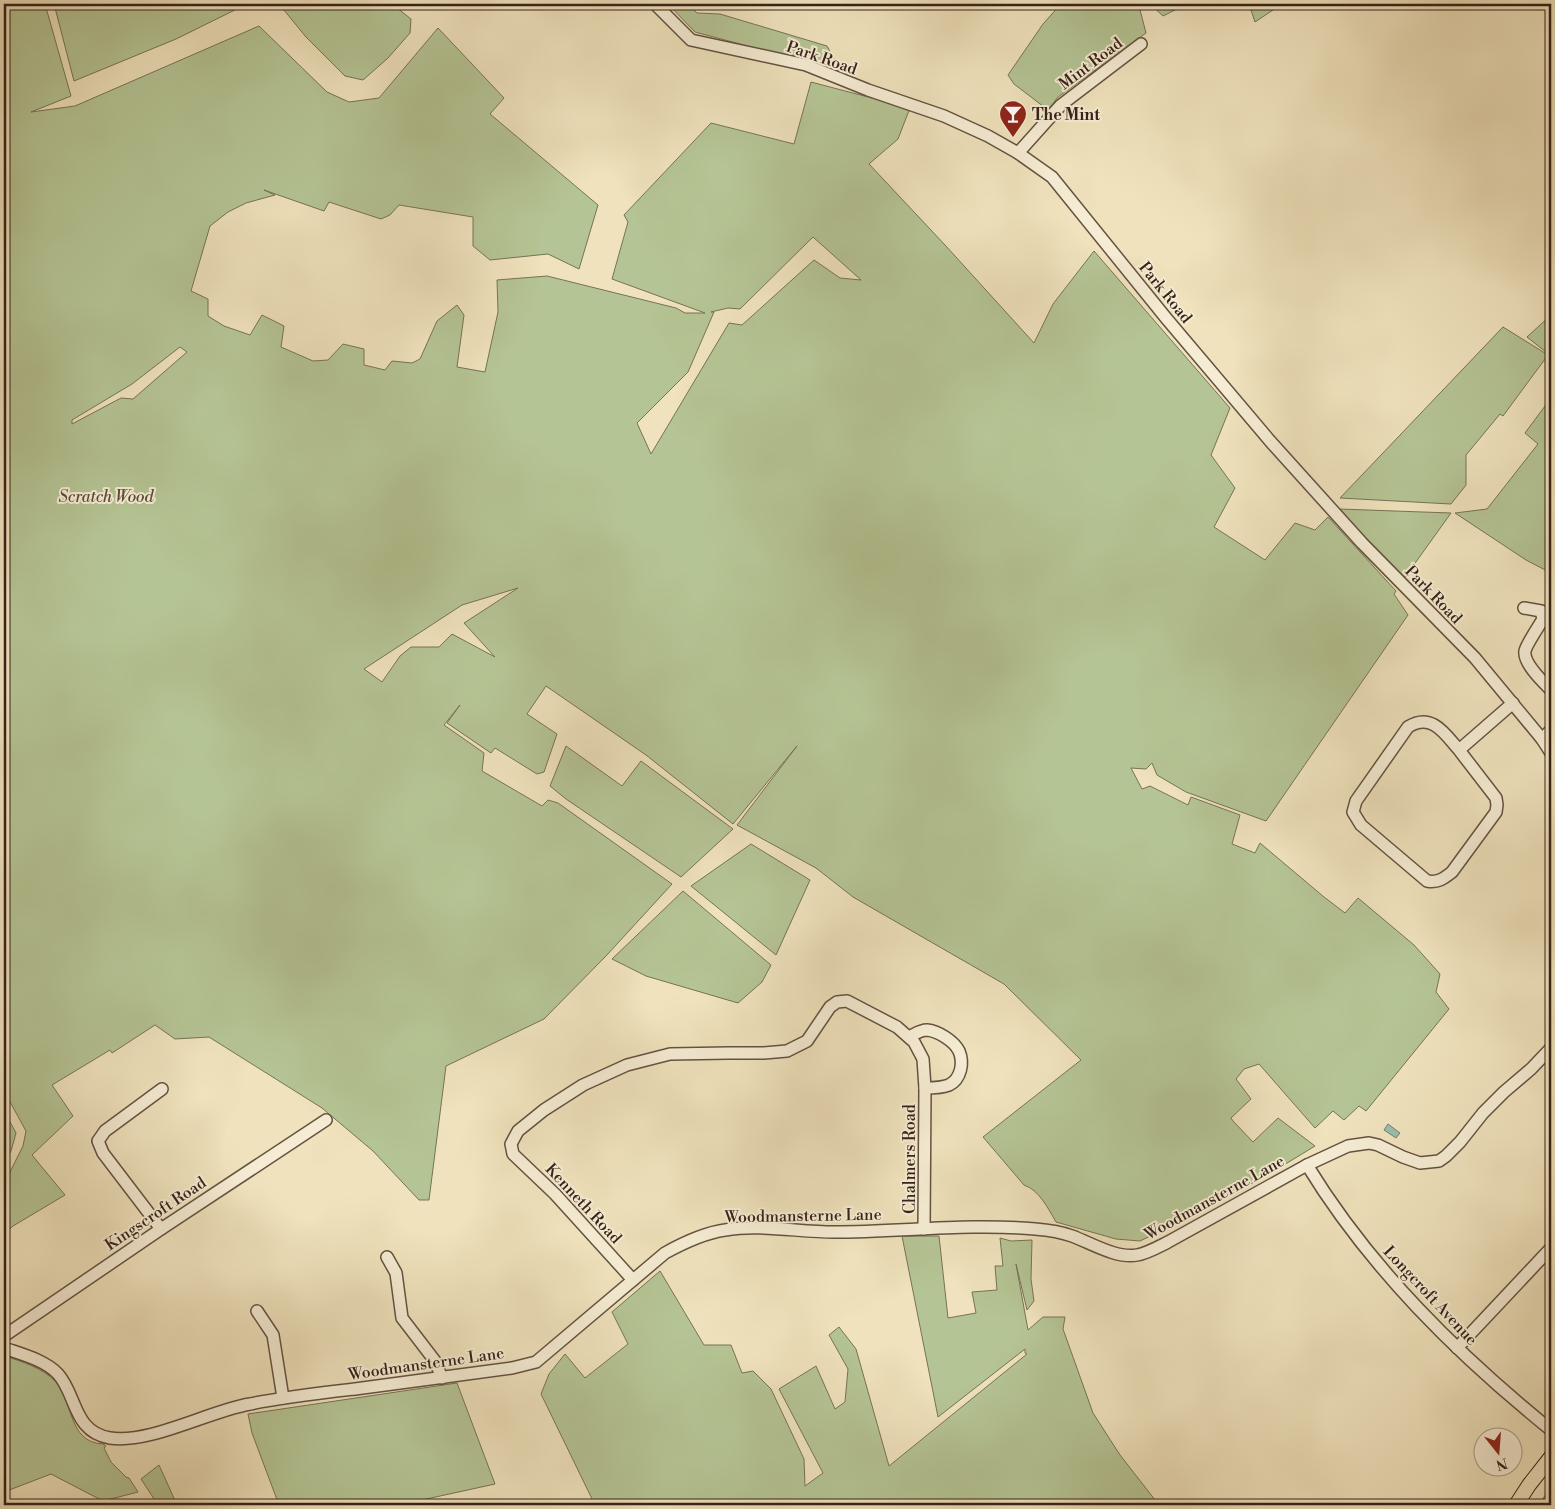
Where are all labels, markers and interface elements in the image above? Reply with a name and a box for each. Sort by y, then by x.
street label: Mint Road [1055,33,1127,94]
street label: Park Road [784,36,860,79]
bar icon: The Mint [998,99,1028,138]
place label: The Mint [1032,105,1100,125]
street label: Park Road [1134,258,1196,328]
park label: Scratch Wood [59,487,155,507]
street label: Park Road [1400,561,1466,628]
street label: Chalmers Road [900,1104,920,1214]
street label: Woodmansterne Lane [1140,1151,1288,1245]
street label: Kenneth Road [541,1159,626,1248]
street label: Kingscroft Road [101,1173,210,1255]
street label: Woodmansterne Lane [723,1205,882,1227]
street label: Longcroft Avenue [1379,1242,1482,1350]
street label: Woodmansterne Lane [346,1343,505,1385]
north arrow [1472,1426,1522,1476]
text: N [1494,1453,1509,1474]

